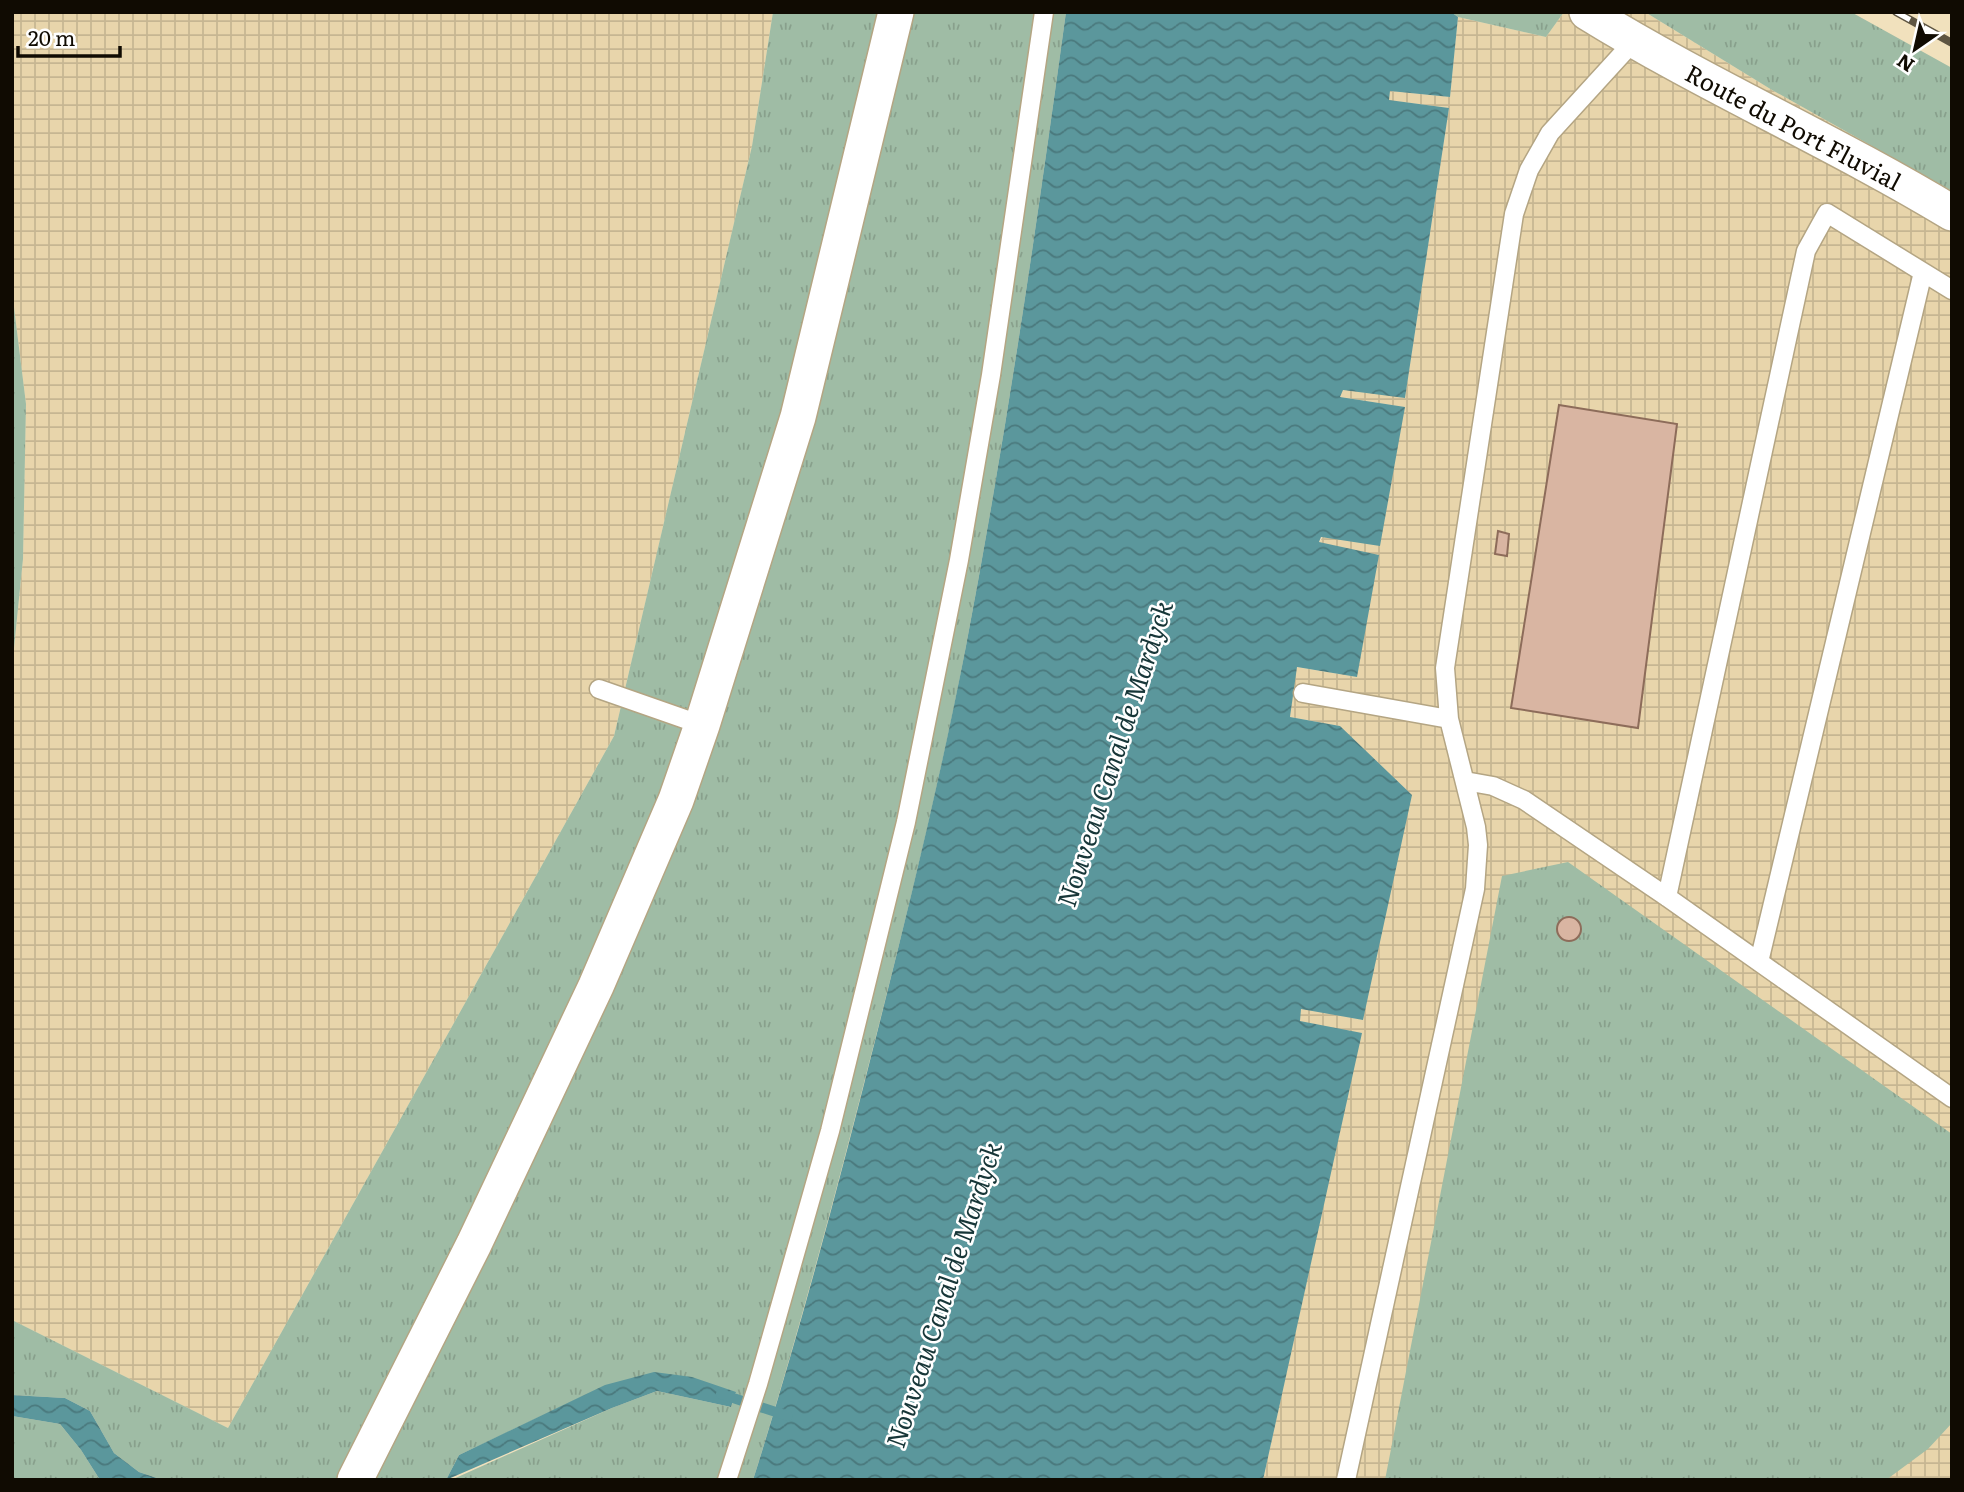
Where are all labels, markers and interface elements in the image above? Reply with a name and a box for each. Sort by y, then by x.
scale bar [18,14,119,58]
north arrow [1880,14,1950,84]
text: 20 m [28,21,75,52]
text: N [1890,48,1919,80]
street label: Route du Port Fluvial [1680,54,1908,198]
water label: Nouveau Canal de Mardyck [1045,594,1181,911]
water label: Nouveau Canal de Mardyck [874,1135,1010,1452]

